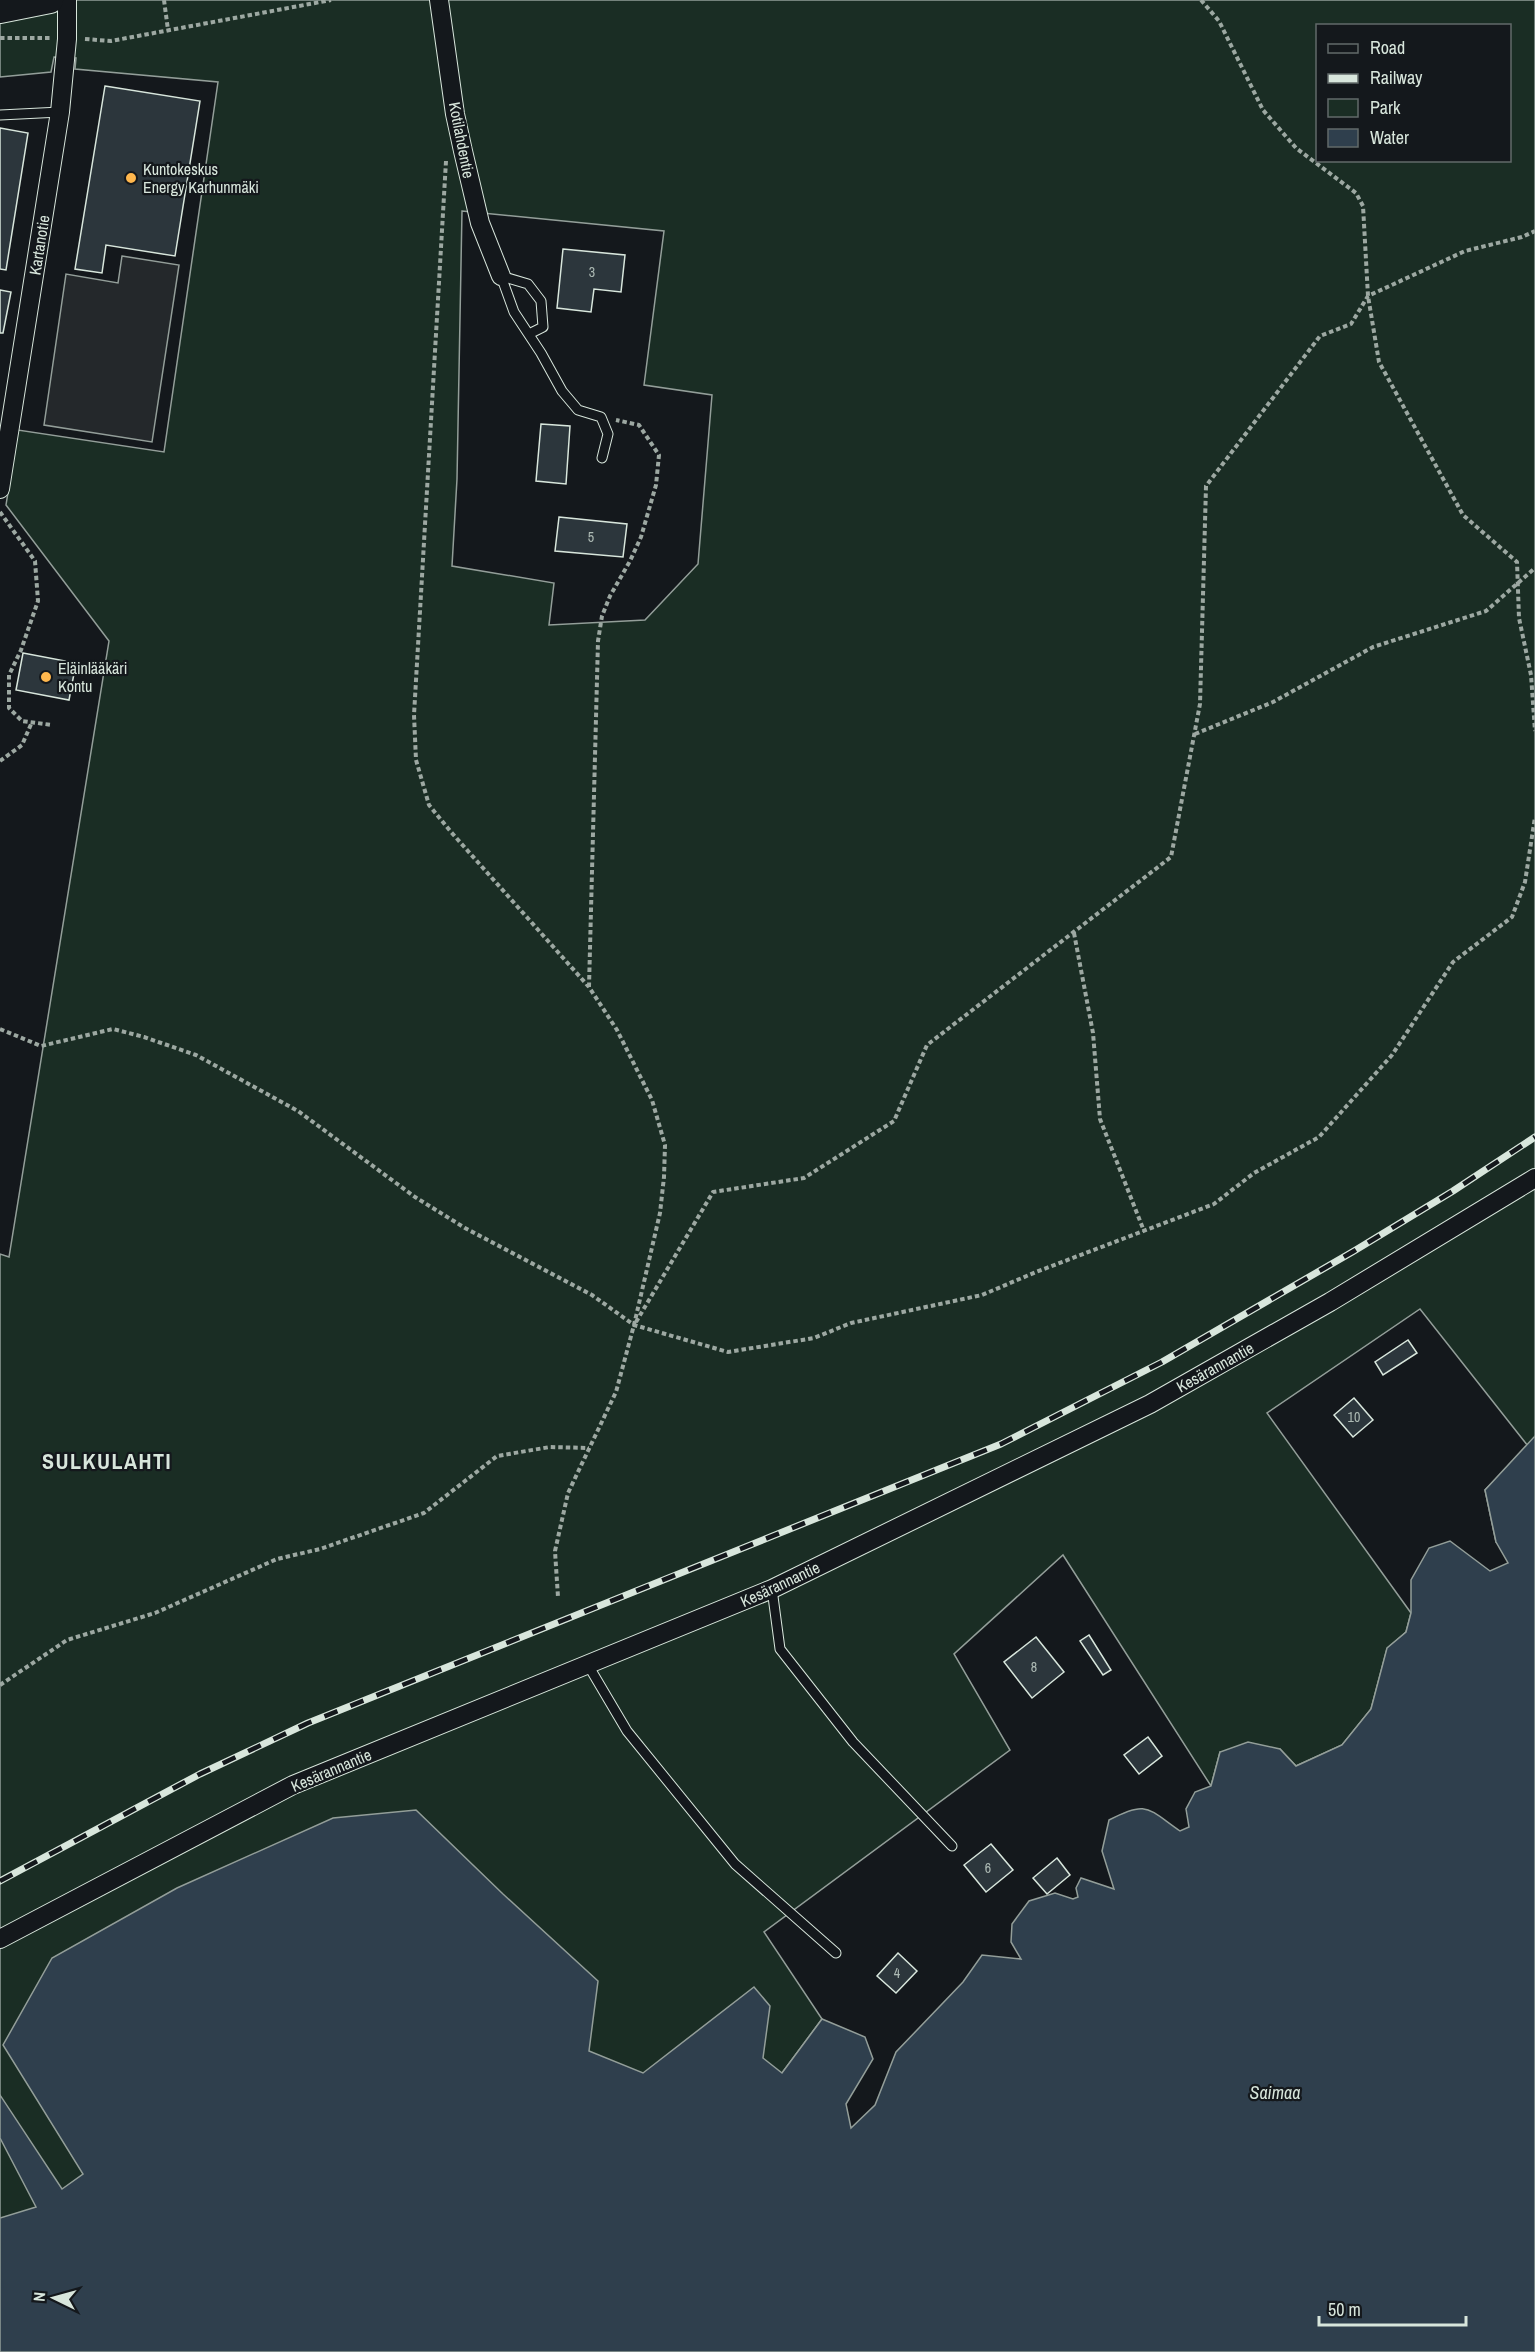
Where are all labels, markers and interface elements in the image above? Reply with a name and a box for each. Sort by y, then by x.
legend [1316,24,1511,162]
text: Road [1370,35,1405,60]
text: Railway [1370,65,1423,90]
text: Park [1370,95,1401,120]
street label: Kotilahdentie [444,100,480,180]
text: Water [1370,125,1409,150]
place label: Kuntokeskus Energy Karhunmäki [143,158,259,198]
marker: Kuntokeskus Energy Karhunmäki [124,171,138,185]
street label: Kartanotie [23,213,55,277]
house number: 3 [589,263,595,281]
house number: 5 [588,528,594,546]
place label: Eläinlääkäri Kontu [58,657,127,697]
marker: Eläinlääkäri Kontu [39,670,53,684]
street label: Kesärannantie [1172,1337,1258,1397]
house number: 10 [1348,1408,1360,1426]
district label: SULKULAHTI [42,1446,172,1476]
street label: Kesärannantie [737,1556,823,1612]
house number: 8 [1031,1658,1037,1676]
street label: Kesärannantie [287,1743,375,1797]
house number: 6 [985,1859,991,1877]
house number: 4 [894,1964,901,1982]
water label: Saimaa [1250,2080,1300,2105]
north arrow [24,2268,84,2328]
scale bar [1319,2289,1466,2327]
text: N [28,2291,50,2302]
text: 50 m [1328,2297,1361,2322]

